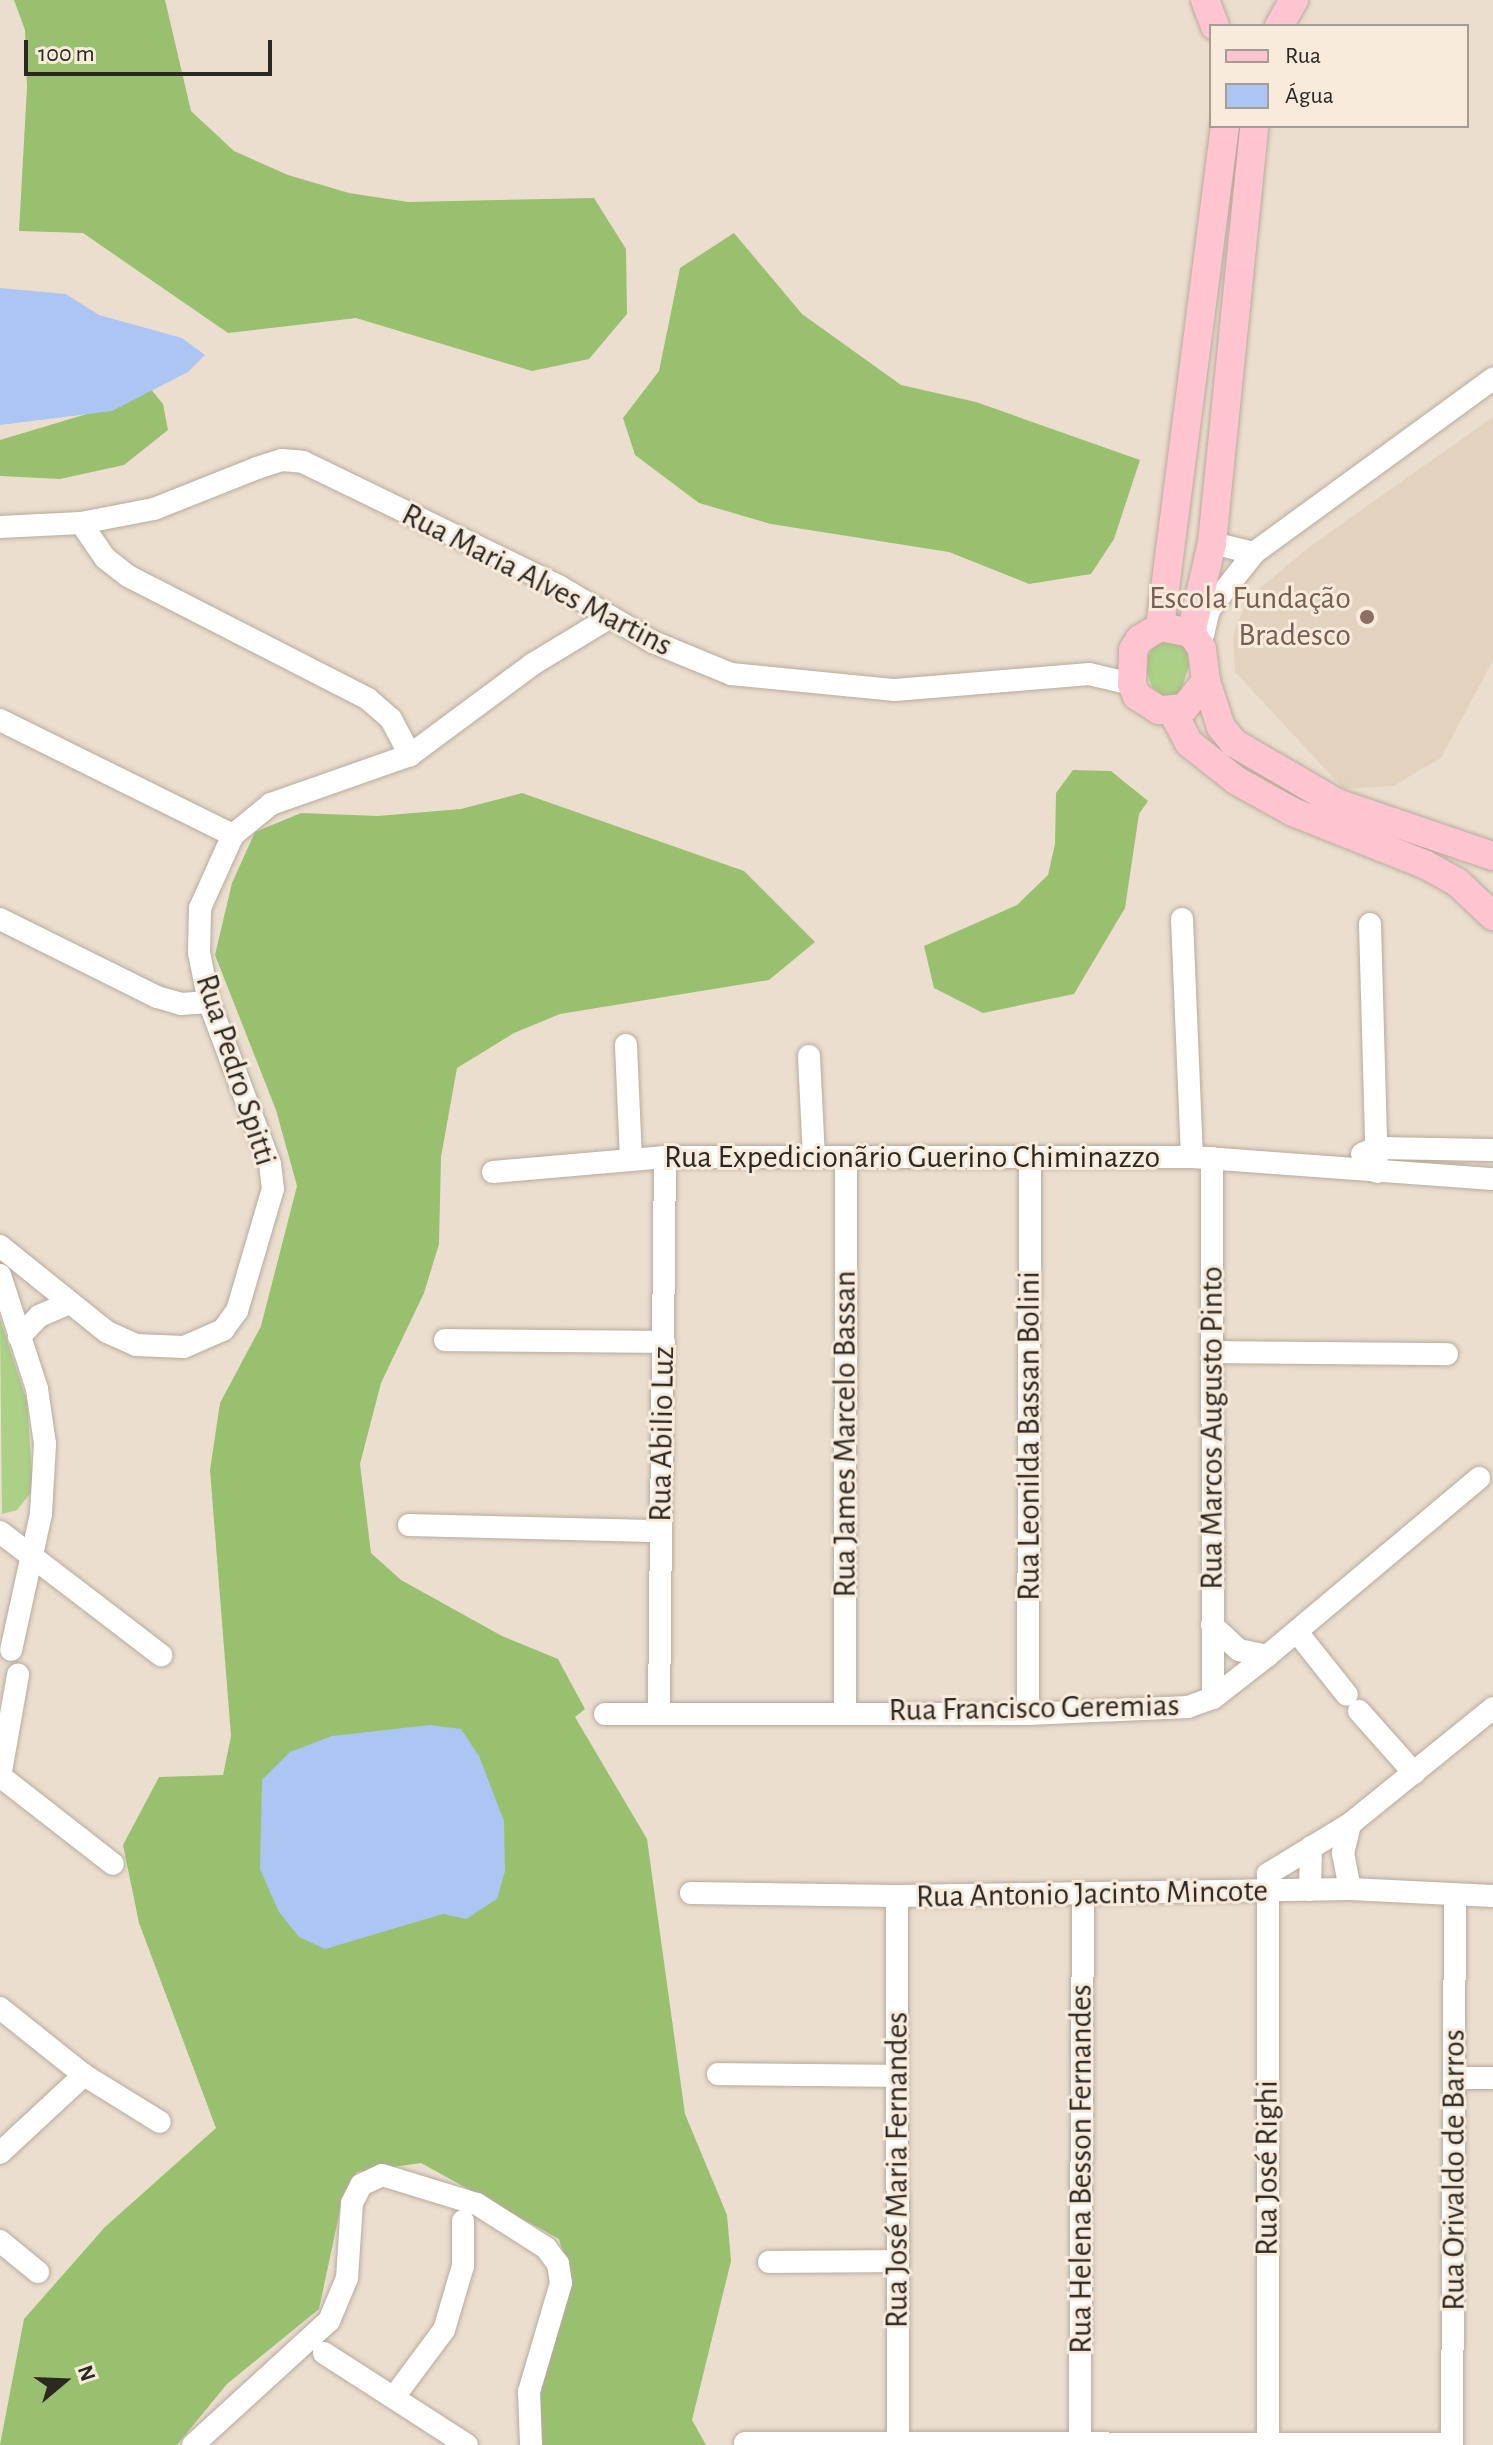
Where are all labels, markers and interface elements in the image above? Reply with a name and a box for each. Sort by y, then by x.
scale bar [28,24,276,74]
legend [1209,24,1469,128]
text: 100 m [38,42,95,66]
text: Rua [1285,44,1321,68]
text: Água [1285,84,1334,108]
street label: Rua Maria Alves Martins [395,495,679,665]
place label: Escola Fundação Bradesco [1149,580,1351,655]
marker: Escola Fundação Bradesco [1358,608,1376,626]
street label: Rua Pedro Spitti [187,970,285,1170]
street label: Rua Expedicionãrio Guerino Chiminazzo [664,1138,1160,1176]
street label: Rua Marcos Augusto Pinto [1193,1266,1231,1590]
street label: Rua James Marcelo Bassan [826,1270,864,1598]
street label: Rua Leonilda Bassan Bolini [1010,1271,1048,1601]
street label: Rua Abilio Luz [641,1346,683,1522]
street label: Rua Francisco Geremias [888,1686,1180,1730]
street label: Rua Antonio Jacinto Mincote [916,1872,1268,1916]
street label: Rua Helena Besson Fernandes [1062,1984,1100,2354]
street label: Rua José Maria Fernandes [878,2012,916,2328]
street label: Rua Orivaldo de Barros [1435,2029,1473,2311]
street label: Rua José Righi [1248,2080,1286,2256]
north arrow [24,2341,104,2421]
text: N [74,2362,100,2384]

